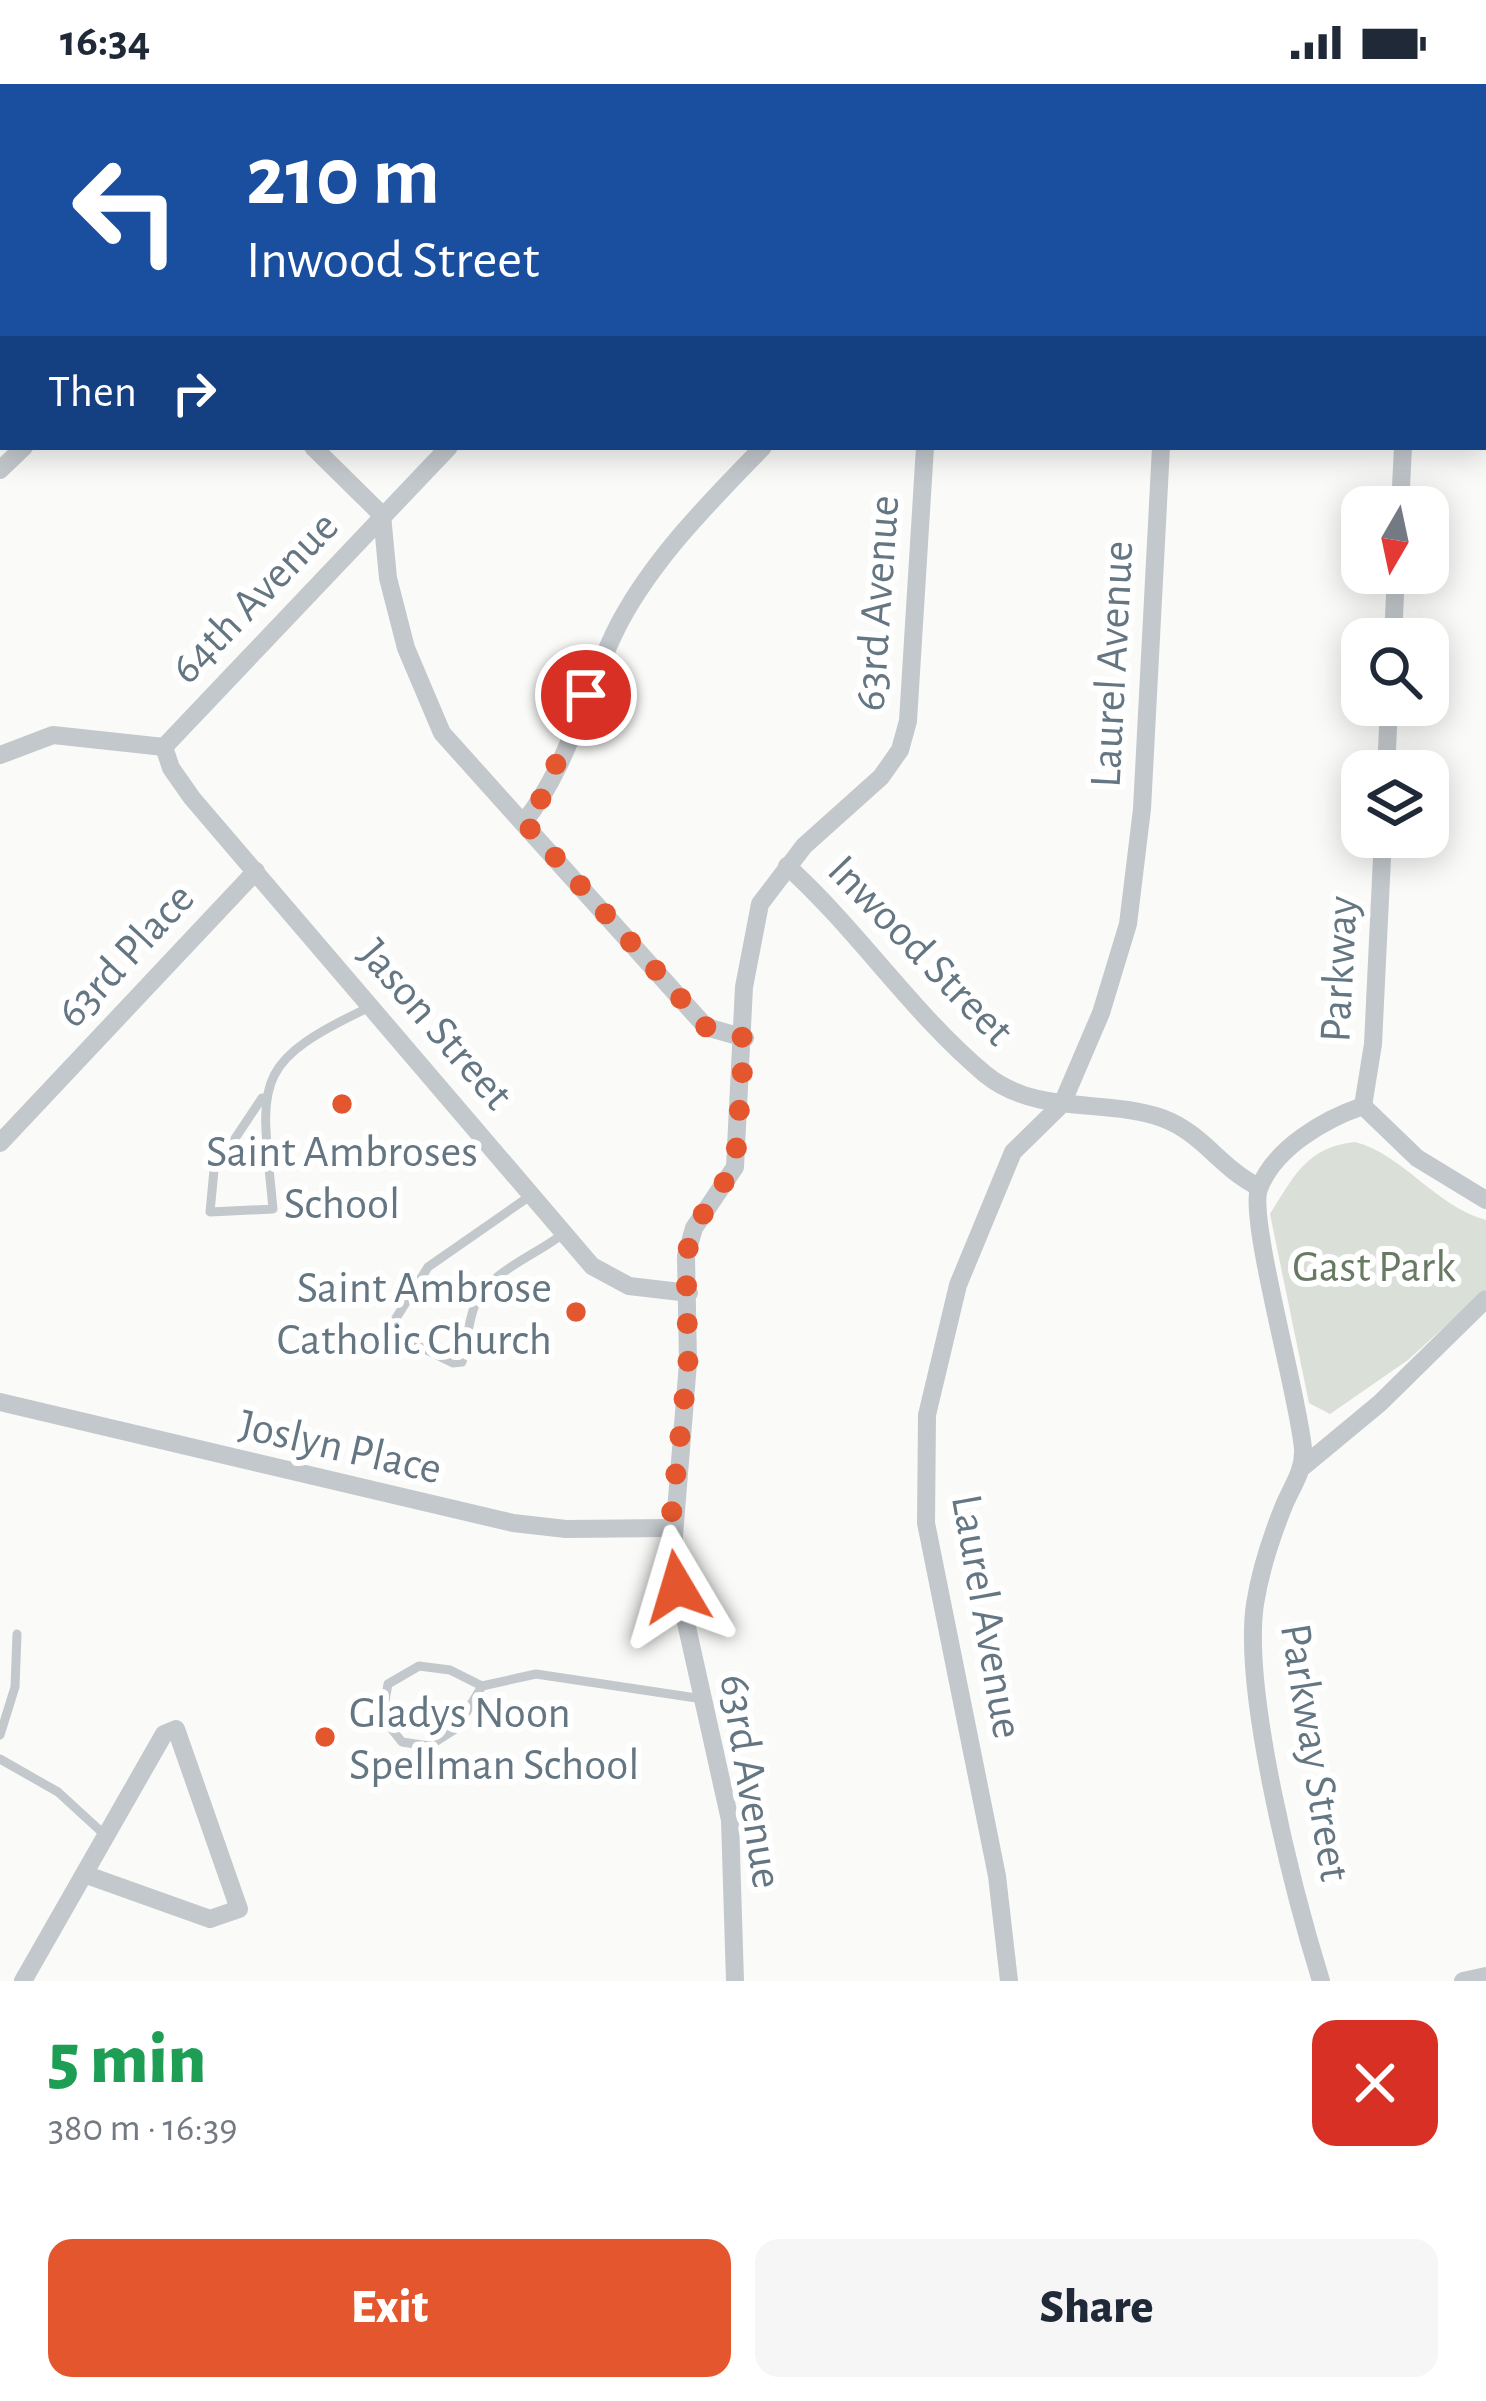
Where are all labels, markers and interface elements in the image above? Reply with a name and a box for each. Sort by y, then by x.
text: 16:34 [60,19,150,64]
icon: left [48,132,204,288]
text: 210 m [246,136,440,220]
text: Inwood Street [246,234,539,288]
icon: right [161,360,227,426]
text: Then [48,370,137,415]
north arrow [1341,486,1449,594]
map controls [1341,486,1449,858]
street label: 63rd Avenue [848,494,907,713]
street label: 64th Avenue [162,503,347,692]
street label: Laurel Avenue [1084,540,1141,789]
button: search [1341,618,1449,726]
pin [535,644,637,746]
icon: arrive [553,662,619,728]
button: layers [1341,750,1449,858]
street label: Inwood Street [819,847,1021,1054]
street label: 63rd Place [49,875,203,1036]
street label: Parkway [1313,895,1366,1044]
street label: Jason Street [350,931,521,1118]
marker: Saint Ambroses School [329,1091,355,1117]
place label: Saint Ambroses School [206,1130,478,1227]
park label: Gast Park [1292,1245,1456,1290]
place label: Saint Ambrose Catholic Church [277,1266,552,1363]
marker: Saint Ambrose Catholic Church [563,1299,589,1325]
street label: Joslyn Place [235,1402,446,1493]
street label: Laurel Avenue [943,1491,1030,1742]
position arrow [614,1524,740,1650]
street label: Parkway Street [1272,1620,1357,1884]
street label: 63rd Avenue [711,1671,790,1892]
place label: Gladys Noon Spellman School [349,1691,639,1788]
marker: Gladys Noon Spellman School [312,1724,338,1750]
button: close [1312,2020,1438,2146]
text: 5 min [48,2024,206,2096]
text: 380 m · 16:39 [48,2109,238,2148]
button: Exit [48,2239,731,2377]
button: Share [755,2239,1438,2377]

